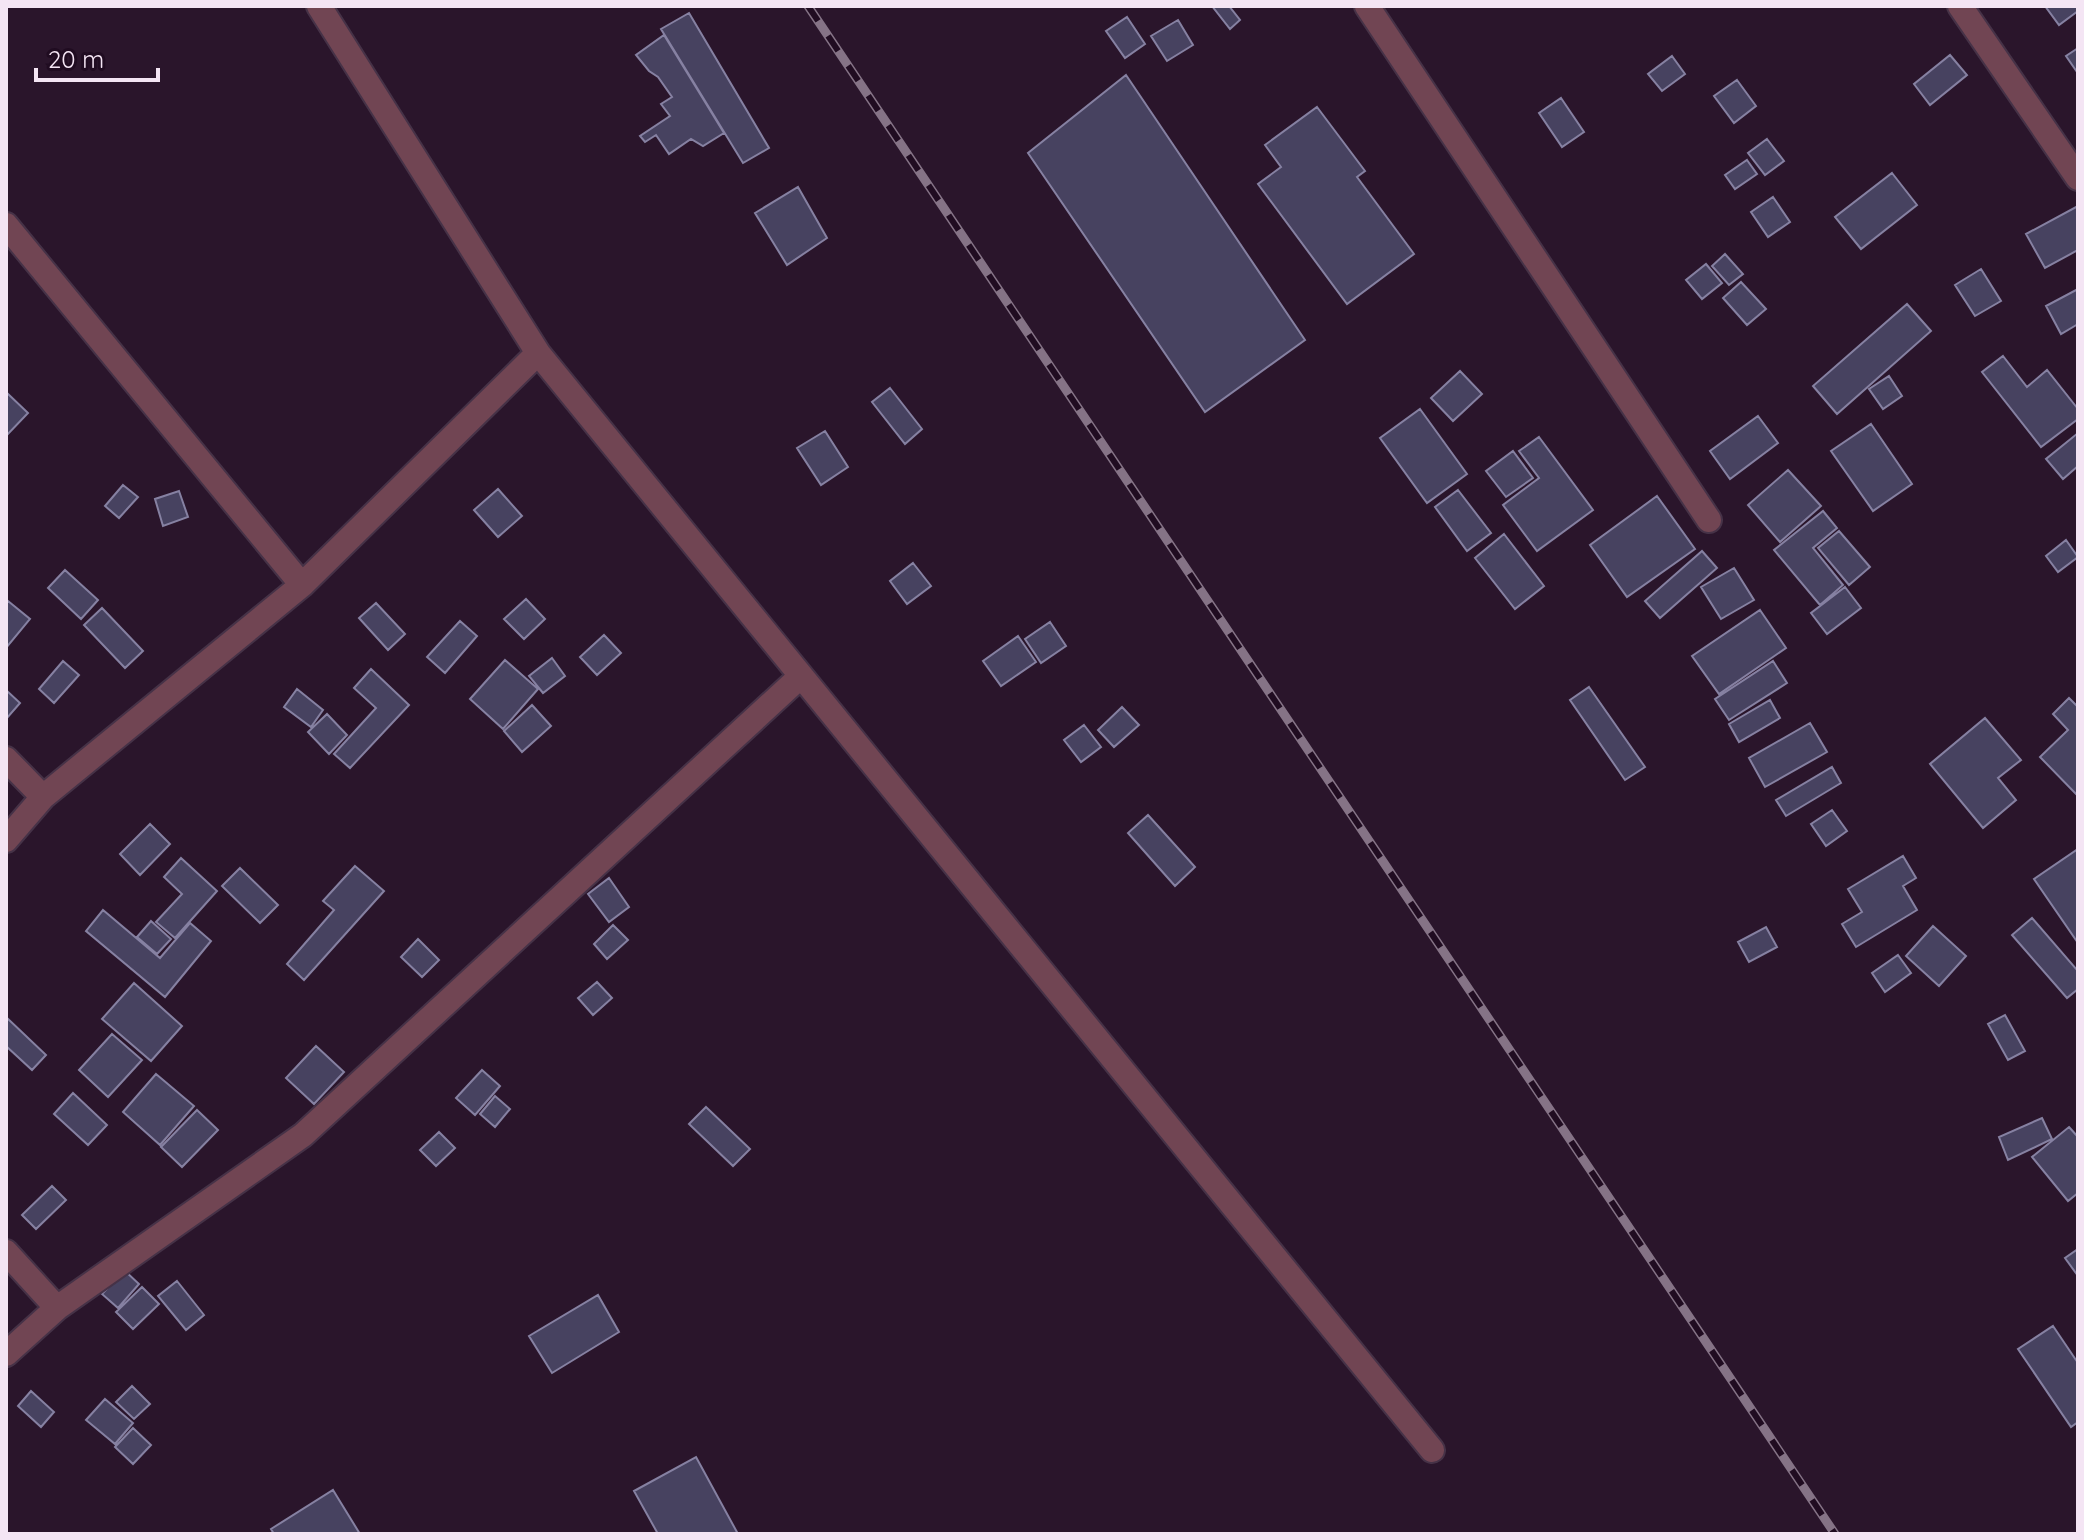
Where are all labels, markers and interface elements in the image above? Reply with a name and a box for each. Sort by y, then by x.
scale bar [36,32,158,82]
text: 20 m [48,44,104,74]

